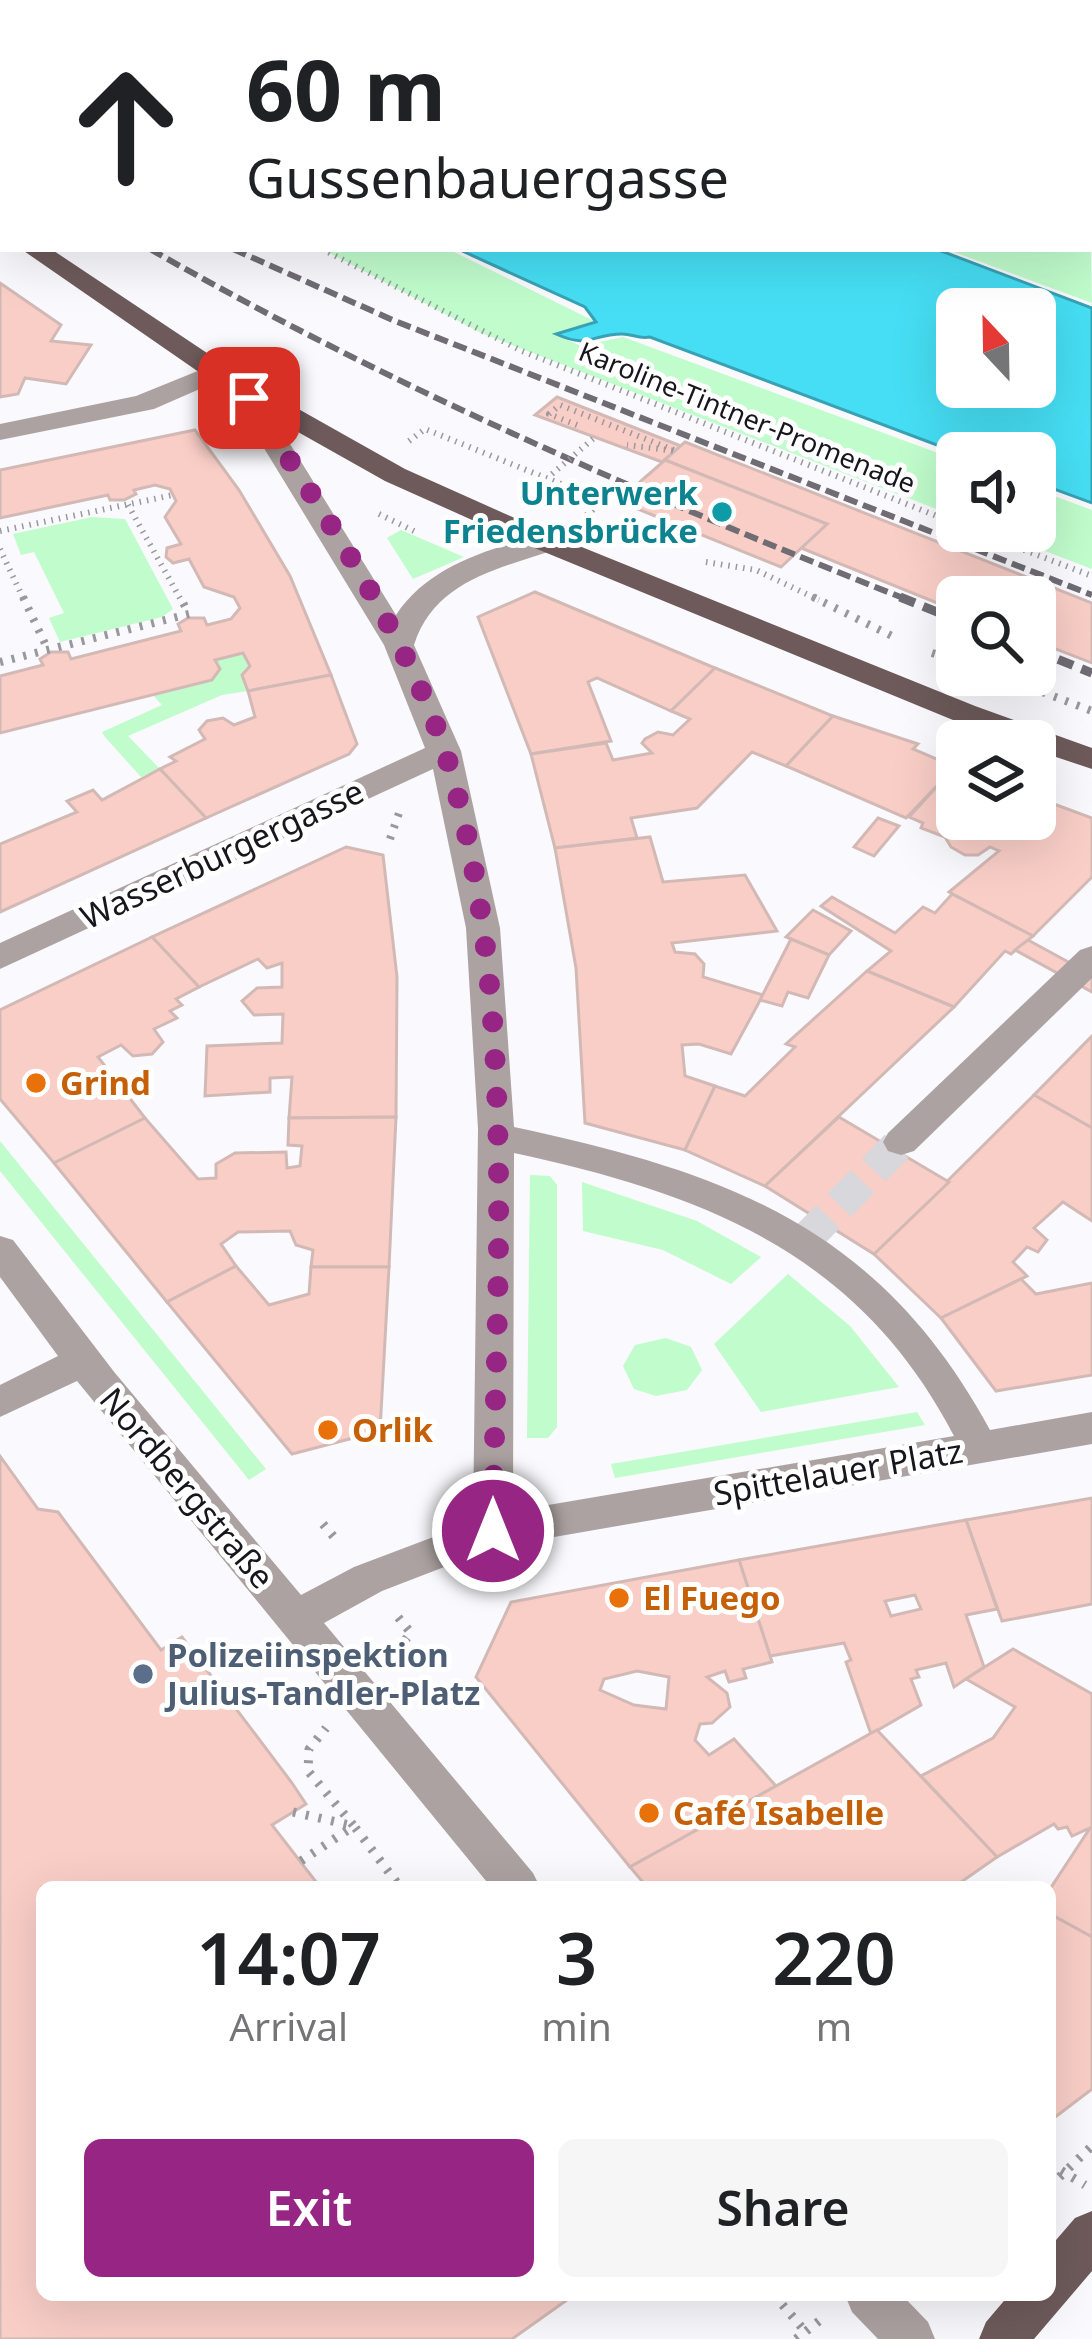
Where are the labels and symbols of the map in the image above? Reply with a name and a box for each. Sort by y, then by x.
north arrow [936,288,1056,408]
street label: Karoline-Tintner-Promenade [574,332,921,501]
pin [198,347,300,449]
place label: Unterwerk Friedensbrücke [443,470,699,553]
marker: Unterwerk Friedensbrücke [709,499,735,525]
street label: Wasserburgergasse [73,768,371,939]
place label: Grind [60,1060,151,1105]
marker: Grind [23,1070,49,1096]
street label: Nordbergstraße [90,1378,285,1598]
place label: Orlik [352,1407,434,1452]
marker: Orlik [315,1417,341,1443]
street label: Spittelauer Platz [710,1427,966,1516]
position arrow [430,1468,556,1594]
place label: El Fuego [643,1575,781,1620]
marker: El Fuego [606,1585,632,1611]
place label: Polizeiinspektion Julius-Tandler-Platz [164,1632,480,1715]
marker: Polizeiinspektion Julius-Tandler-Platz [130,1661,156,1687]
place label: Café Isabelle [673,1790,884,1835]
marker: Café Isabelle [636,1800,662,1826]

